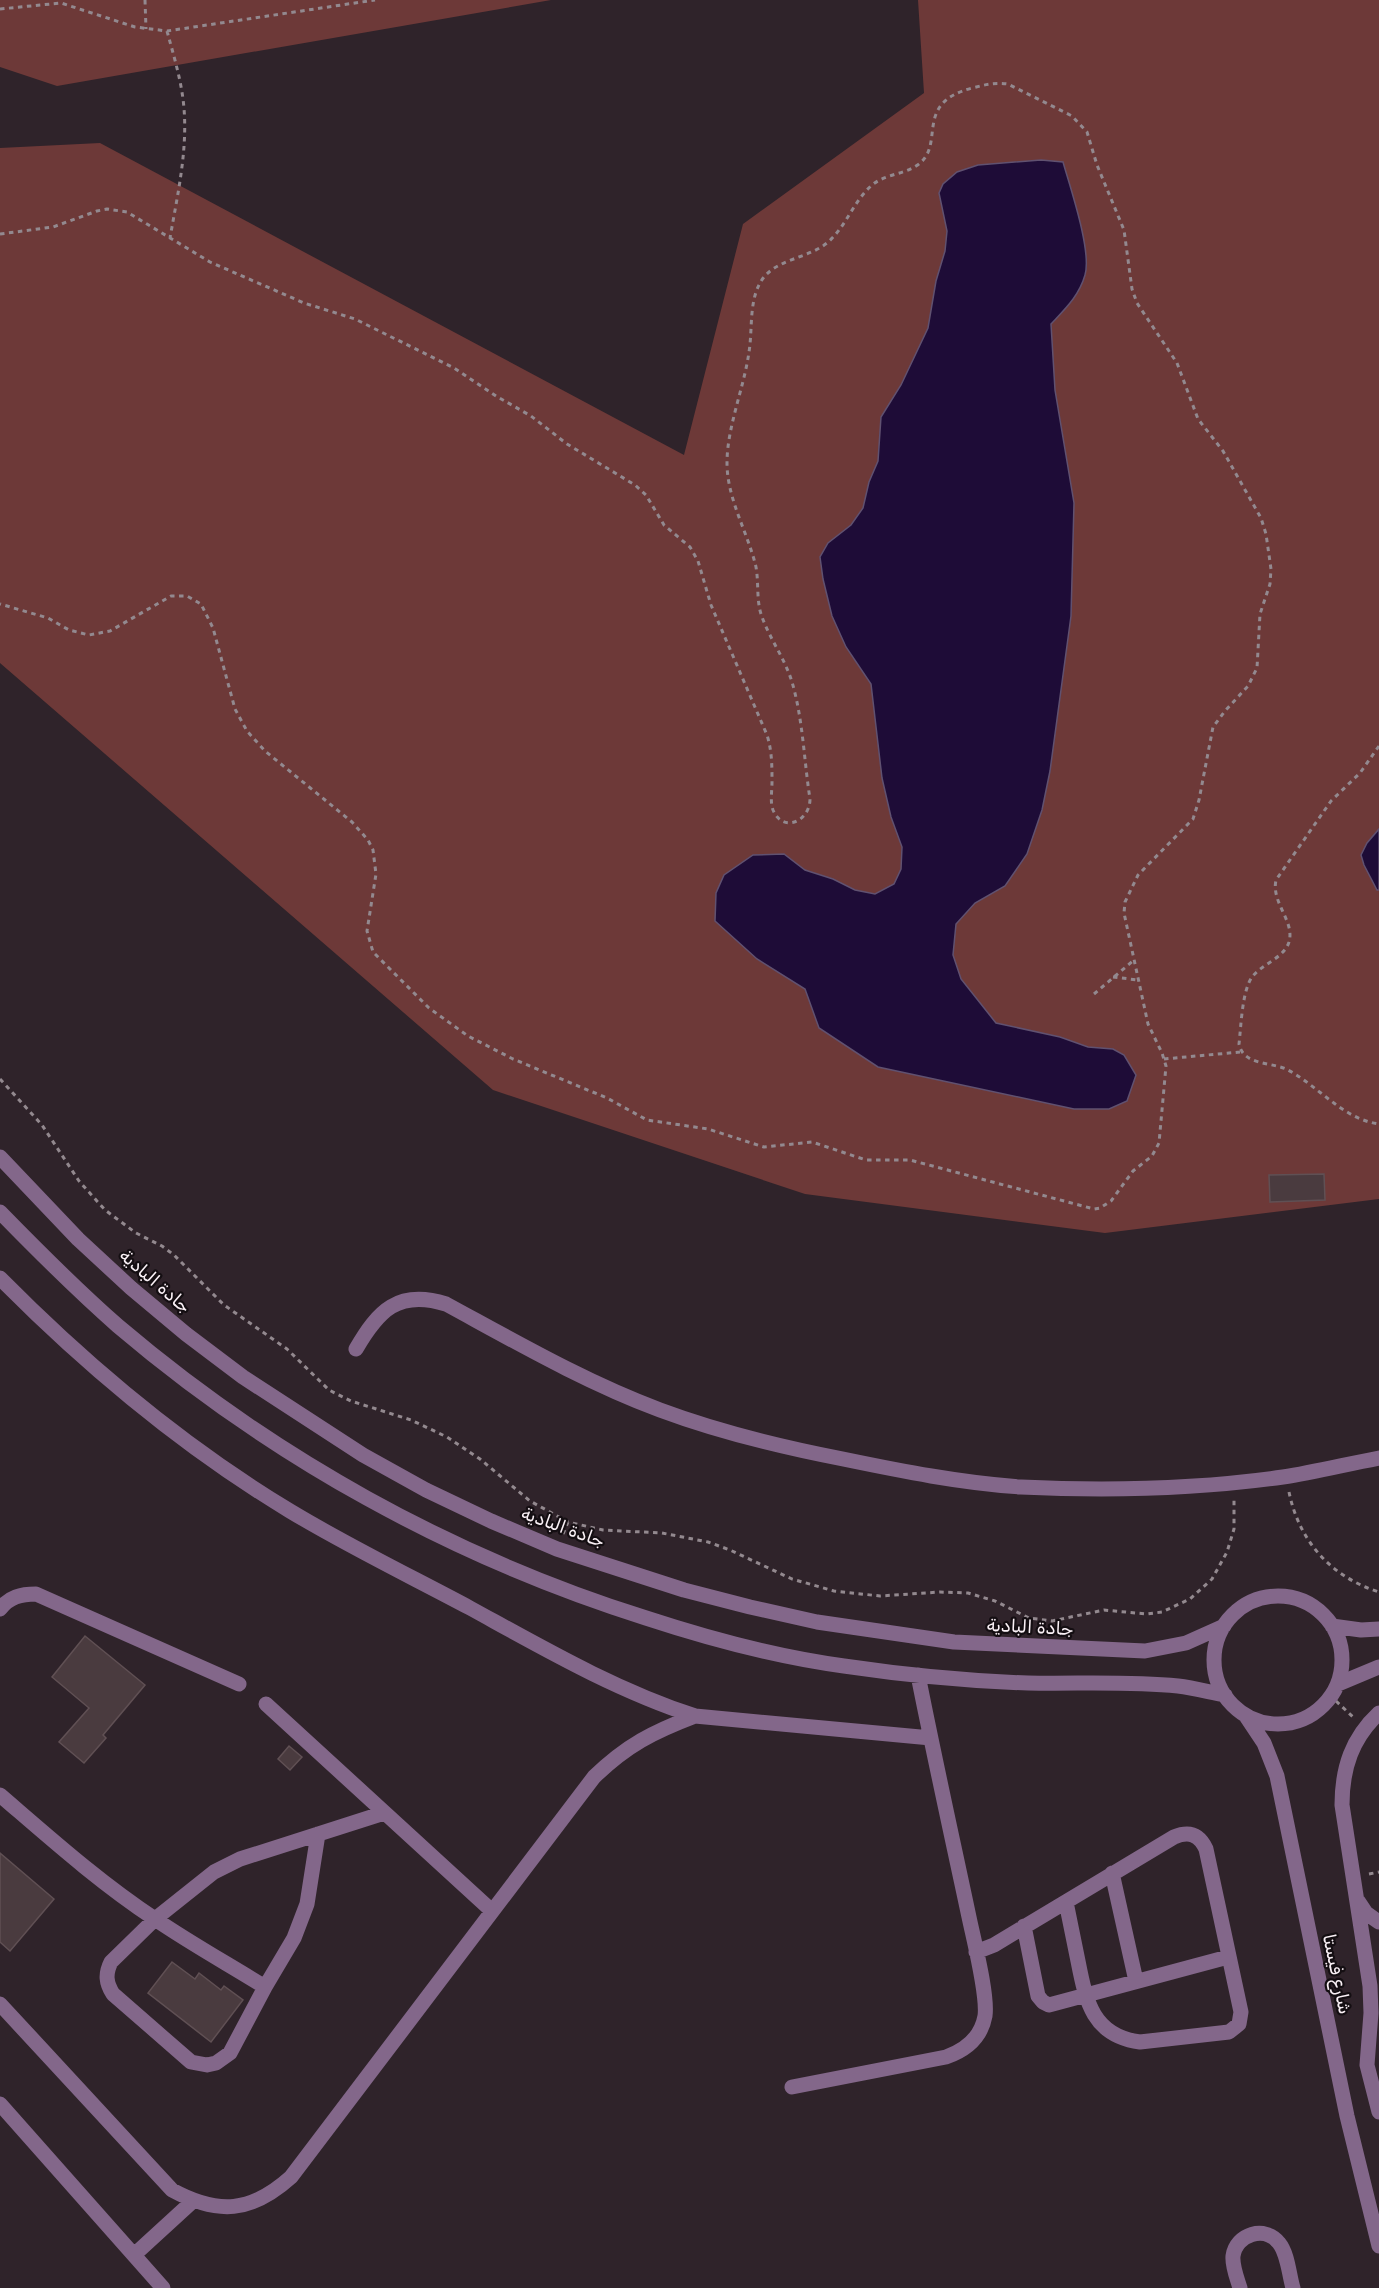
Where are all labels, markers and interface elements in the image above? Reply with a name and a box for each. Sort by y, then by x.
street label: جادة البادية [115,1244,195,1318]
street label: جادة البادية [518,1502,608,1552]
street label: جادة البادية [986,1614,1074,1640]
street label: شارع فيستا [1317,1932,1356,2016]

